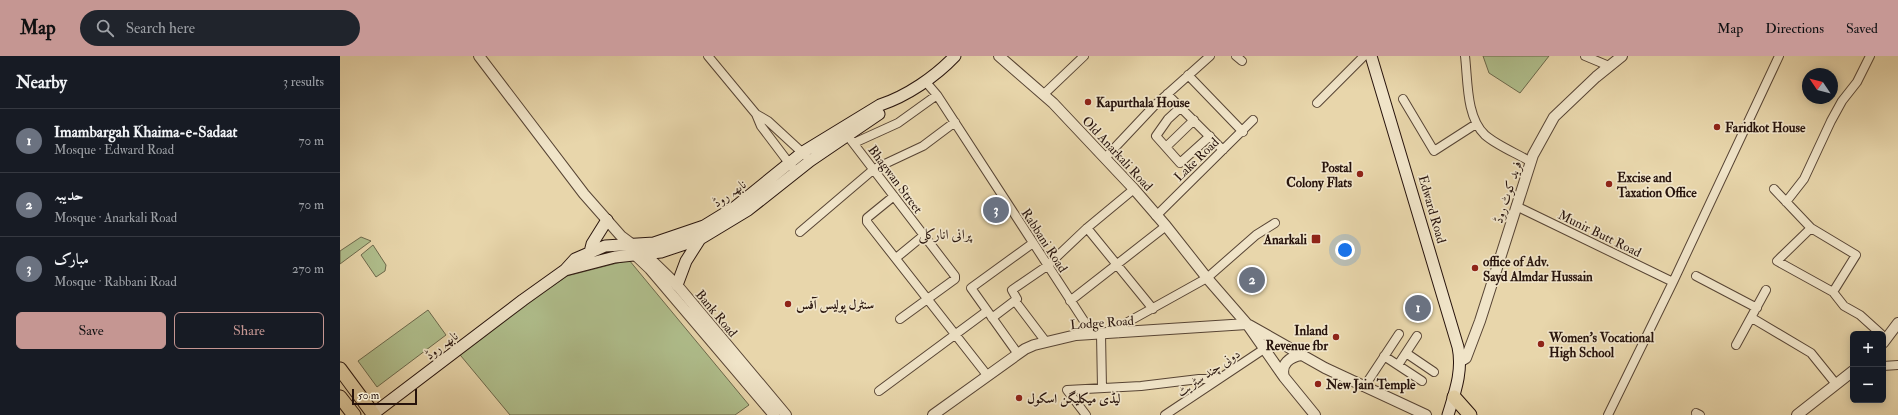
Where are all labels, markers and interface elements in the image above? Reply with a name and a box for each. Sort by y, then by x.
search box [80,10,360,46]
text: Map [20,16,56,40]
icon: search [94,17,116,39]
text: Search here [126,19,195,38]
text: Map [1717,20,1743,37]
text: Directions [1765,20,1824,37]
text: Saved [1846,20,1878,37]
north arrow [1802,68,1838,104]
text: Nearby [16,72,67,93]
text: 3 results [283,74,324,90]
place label: Kapurthala House [1096,95,1190,112]
marker: Kapurthala House [1083,97,1093,107]
street label: Old Anarkali Road [1079,113,1156,195]
place label: Faridkot House [1725,120,1806,136]
marker: Faridkot House [1712,122,1722,132]
text: Imambargah Khaima-e-Sadaat [54,123,237,142]
text: 1 [27,133,31,149]
text: 70 m [299,133,324,149]
street label: Lake Road [1171,134,1223,185]
text: Mosque · Edward Road [54,142,174,158]
street label: Bhagwan Street [864,142,926,217]
street label: فرید کوٹ روڈ [1490,159,1526,226]
place label: Postal Colony Flats [1286,160,1353,192]
marker: Postal Colony Flats [1355,169,1365,179]
place label: Excise and Taxation Office [1616,170,1697,201]
street label: Edward Road [1415,173,1450,246]
street label: نابھہ روڈ [710,177,749,211]
marker: Excise and Taxation Office [1604,179,1614,189]
text: حدیبہ [54,186,83,205]
pin: 3 [983,195,1009,225]
text: 2 [26,197,32,213]
text: 70 m [299,197,324,213]
street label: Rabbani Road [1018,206,1071,276]
street label: Munir Butt Road [1555,207,1644,261]
text: Mosque · Anarkali Road [54,210,177,226]
district label: پرانی انارکلی [919,226,973,244]
place label: Anarkali [1263,232,1308,248]
marker: Anarkali [1310,233,1322,245]
your location [1335,240,1355,260]
text: مبارک [54,250,89,269]
place label: office of Adv. Sayd Almdar Hussain [1483,254,1593,286]
text: 3 [27,261,32,277]
text: 270 m [292,261,324,277]
marker: office of Adv. Sayd Almdar Hussain [1470,263,1480,273]
pin: 2 [1239,265,1265,295]
text: Mosque · Rabbani Road [54,274,177,290]
street label: Bank Road [692,287,741,341]
pin: 1 [1405,293,1431,323]
place label: سنٹرل پولیس آفس [796,296,874,314]
marker: سنٹرل پولیس آفس [783,299,793,309]
button: Save [16,312,166,349]
button: Share [174,312,324,349]
street label: Lodge Road [1070,313,1135,333]
place label: Inland Revenue fbr [1266,323,1329,354]
street label: نابھہ روڈ [422,328,461,363]
place label: Women's Vocational High School [1548,330,1655,362]
map controls [1850,331,1886,403]
button: + [1850,331,1886,367]
marker: Inland Revenue fbr [1331,332,1341,342]
marker: Women's Vocational High School [1536,339,1546,349]
street label: دونی چند سٹریٹ [1174,346,1243,400]
button: − [1850,367,1886,403]
place label: New Jain Temple [1325,377,1416,394]
marker: New Jain Temple [1313,379,1323,389]
scale bar [352,387,417,406]
text: 50 m [358,389,379,402]
place label: لیڈی میکلیگن اسکول [1027,390,1121,407]
marker: لیڈی میکلیگن اسکول [1014,393,1024,403]

